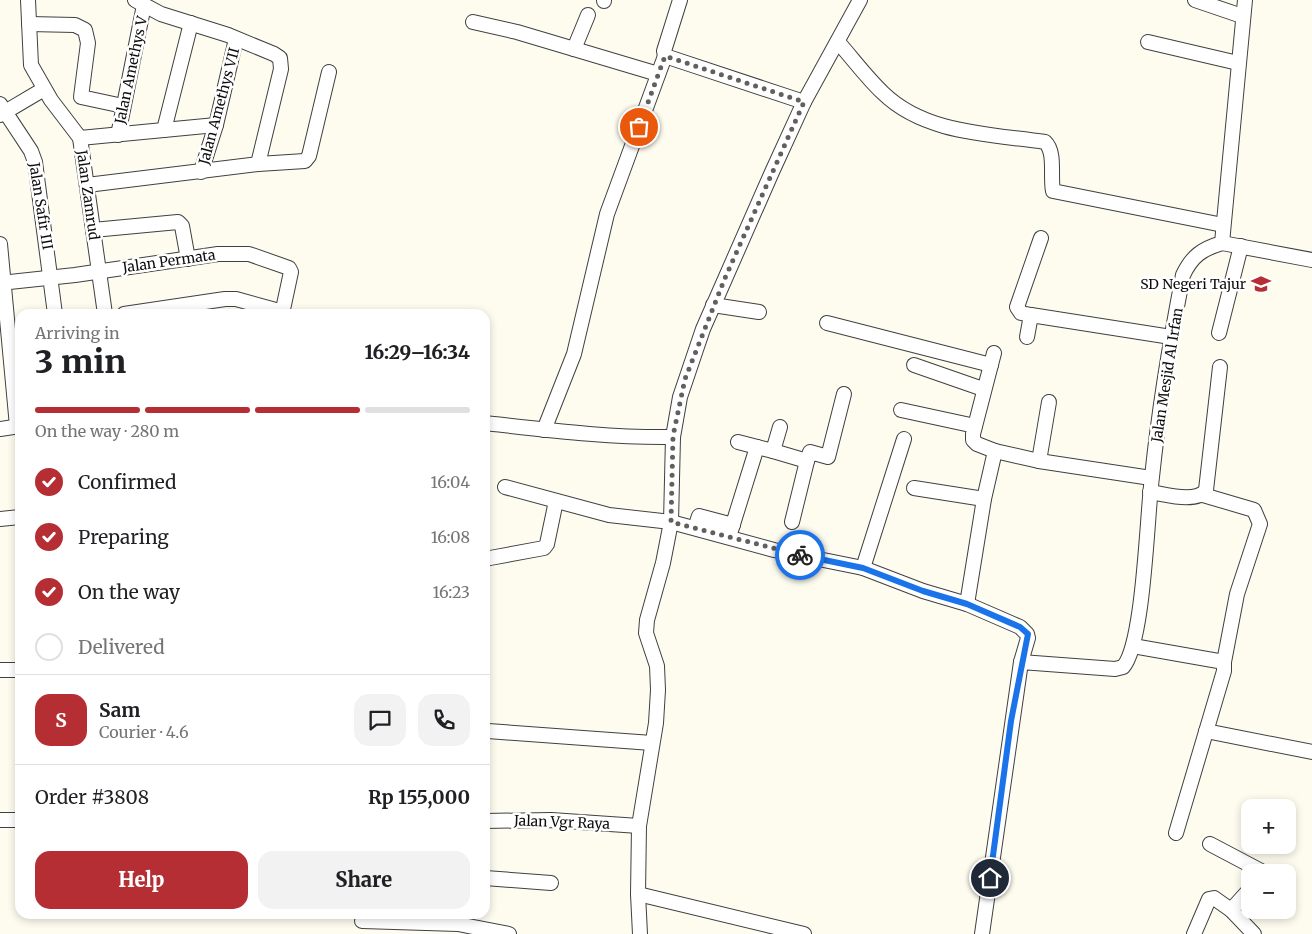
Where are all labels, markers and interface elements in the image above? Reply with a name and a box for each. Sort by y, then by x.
street label: Jalan Amethys V [111,14,151,127]
street label: Jalan Amethys VII [194,46,243,167]
pin [618,106,660,148]
icon: bag [625,113,653,141]
street label: Jalan Zamrud [73,148,103,242]
street label: Jalan Safir III [25,160,57,251]
street label: Jalan Permata [120,246,217,277]
school or university icon: SD Negeri Tajur [1250,273,1272,295]
place label: SD Negeri Tajur [1140,275,1246,293]
street label: Jalan Mesjid Al Irfan [1147,306,1187,445]
text: Arriving in [35,323,120,343]
text: 16:29–16:34 [364,340,470,364]
text: 3 min [35,342,126,382]
text: On the way · 280 m [35,421,179,441]
icon: check [35,468,63,496]
text: Confirmed [78,470,176,494]
text: 16:04 [431,472,470,492]
icon: check [35,523,63,551]
text: Preparing [78,525,169,549]
text: 16:08 [431,527,470,547]
courier [775,530,825,580]
icon: bike [786,541,814,569]
icon: check [35,578,63,606]
text: On the way [78,580,180,604]
text: 16:23 [432,582,470,602]
text: Delivered [78,635,165,659]
button: chat [354,694,406,746]
button: phone [418,694,470,746]
text: Sam [99,698,140,722]
text: S [55,708,67,732]
text: Courier · 4.6 [99,722,189,742]
text: Order #3808 [35,785,149,809]
text: Rp 155,000 [368,785,470,809]
map controls [1241,799,1296,919]
button: + [1241,799,1296,854]
street label: Jalan Vgr Raya [513,811,611,833]
button: Help [35,851,248,909]
button: Share [258,851,470,909]
pin [969,857,1011,899]
icon: home [976,864,1004,892]
button: − [1241,864,1296,919]

